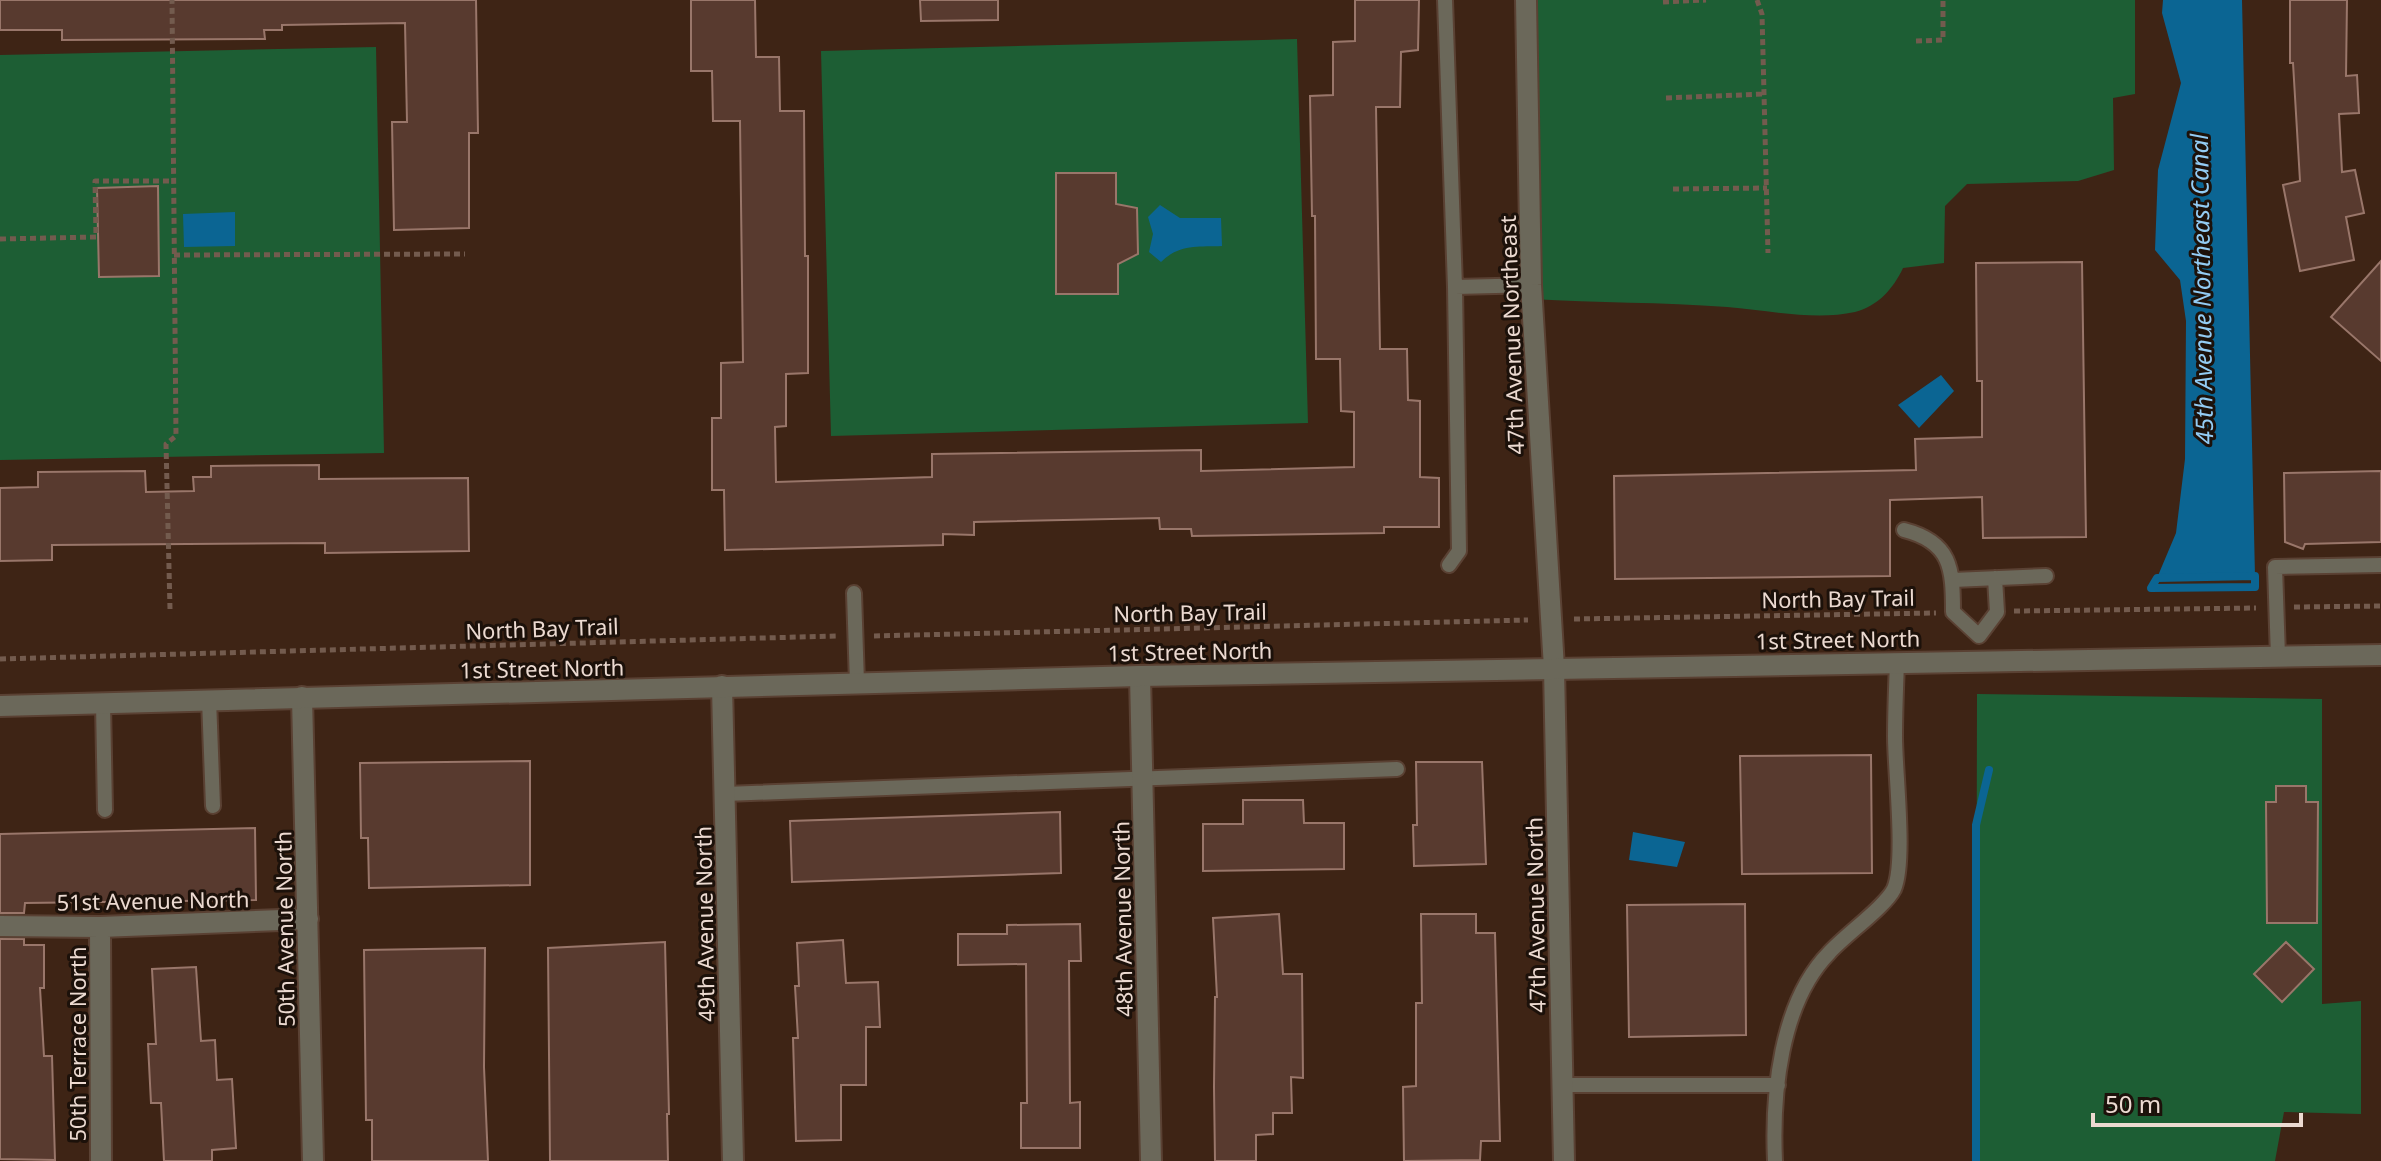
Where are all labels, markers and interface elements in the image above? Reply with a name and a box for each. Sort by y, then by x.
water label: 45th Avenue Northeast Canal [2182,133,2220,445]
street label: 47th Avenue Northeast [1492,215,1530,455]
street label: North Bay Trail [1761,582,1915,614]
street label: North Bay Trail [1113,596,1267,628]
street label: North Bay Trail [465,610,619,646]
street label: 1st Street North [1755,623,1921,655]
street label: 1st Street North [1107,635,1273,667]
street label: 1st Street North [459,652,625,684]
street label: 47th Avenue North [1518,817,1552,1013]
street label: 48th Avenue North [1105,821,1139,1017]
street label: 49th Avenue North [687,826,721,1022]
street label: 50th Avenue North [267,831,301,1027]
street label: 51st Avenue North [56,883,250,917]
street label: 50th Terrace North [62,947,92,1141]
scale bar [2093,1077,2301,1127]
text: 50 m [2105,1087,2161,1120]

